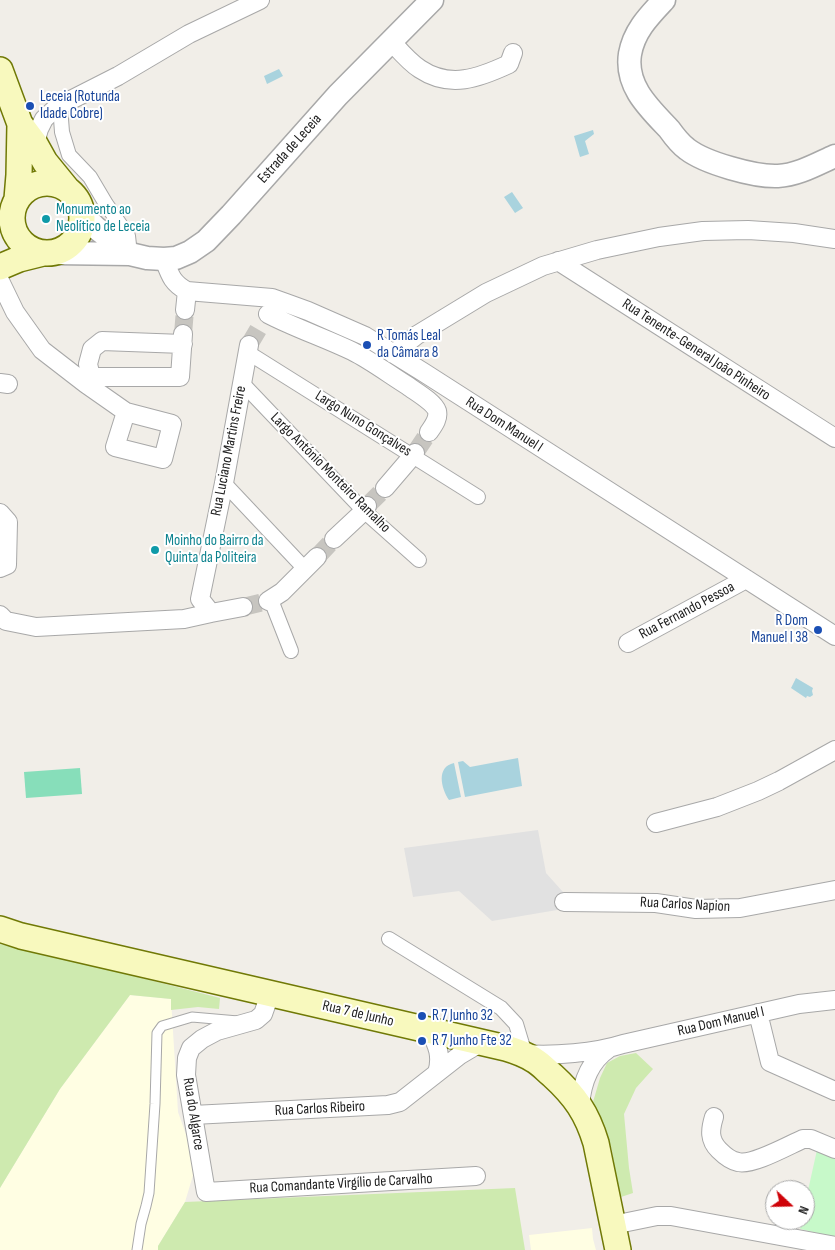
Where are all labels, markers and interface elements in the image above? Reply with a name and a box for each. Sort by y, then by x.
place label: Leceia (Rotunda Idade Cobre) [40,88,120,123]
marker: Leceia (Rotunda Idade Cobre) [24,100,36,112]
street label: Estrada de Leceia [254,111,326,187]
place label: Monumento ao Neolítico de Leceia [56,201,150,236]
marker: Monumento ao Neolítico de Leceia [40,213,52,225]
street label: Rua Tenente-General João Pinheiro [618,295,774,405]
place label: R Tomás Leal da Câmara 8 [377,327,441,362]
marker: R Tomás Leal da Câmara 8 [361,339,373,351]
street label: Rua Luciano Martins Freire [208,384,250,518]
street label: Largo Nuno Gonçalves [311,387,415,461]
street label: Rua Dom Manuel I [462,393,546,457]
street label: Largo António Monteiro Ramalho [266,409,394,537]
place label: Moinho do Bairro da Quinta da Politeira [165,532,264,567]
marker: Moinho do Bairro da Quinta da Politeira [149,544,161,556]
street label: Rua Fernando Pessoa [636,578,738,644]
place label: R Dom Manuel I 38 [751,612,808,647]
marker: R Dom Manuel I 38 [812,624,824,636]
street label: Rua Carlos Napion [639,894,731,916]
street label: Rua 7 de Junho [320,997,396,1031]
street label: Rua Dom Manuel I [676,1003,766,1041]
place label: R 7 Junho 32 [432,1007,493,1025]
marker: R 7 Junho 32 [416,1010,428,1022]
place label: R 7 Junho Fte 32 [432,1032,512,1050]
marker: R 7 Junho Fte 32 [416,1035,428,1047]
street label: Rua do Algarce [178,1076,208,1152]
street label: Rua Carlos Ribeiro [274,1098,366,1120]
street label: Rua Comandante Virgílio de Carvalho [249,1170,433,1198]
north arrow [765,1180,815,1230]
text: N [794,1204,813,1217]

